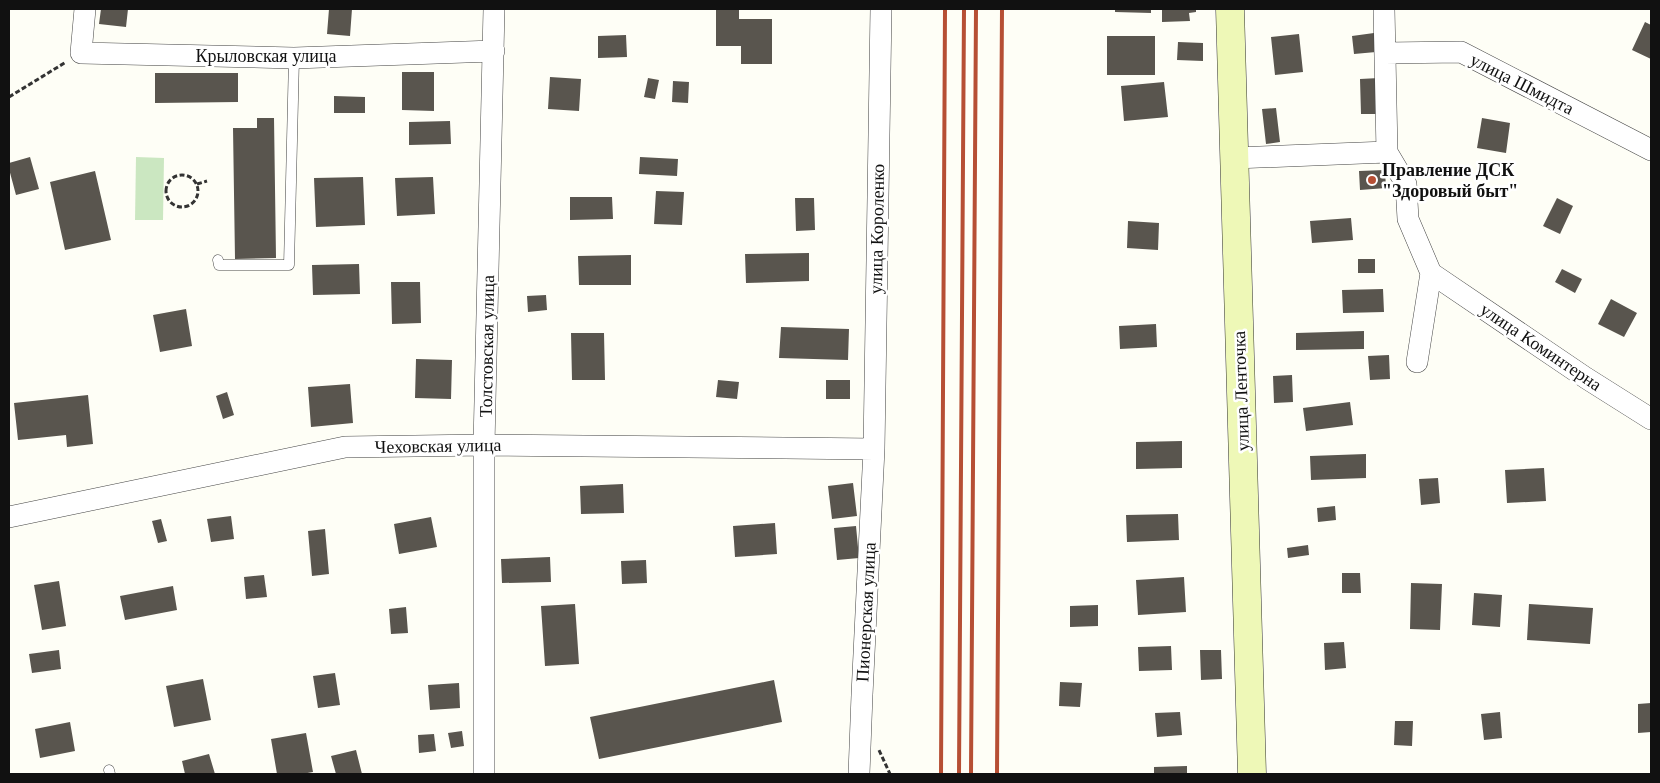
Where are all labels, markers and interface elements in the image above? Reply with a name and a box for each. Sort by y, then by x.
street label: Крыловская улица [195,46,337,66]
street label: улица Шмидта [1467,49,1577,119]
place label: Правление ДСК "Здоровый быт" [1382,160,1518,201]
street label: улица Короленко [866,164,888,294]
marker: Правление ДСК "Здоровый быт" [1366,174,1378,186]
street label: Толстовская улица [476,275,498,417]
street label: улица Коминтерна [1477,299,1605,395]
street label: улица Ленточка [1229,331,1253,451]
street label: Чеховская улица [374,435,502,457]
street label: Пионерская улица [852,542,880,682]

